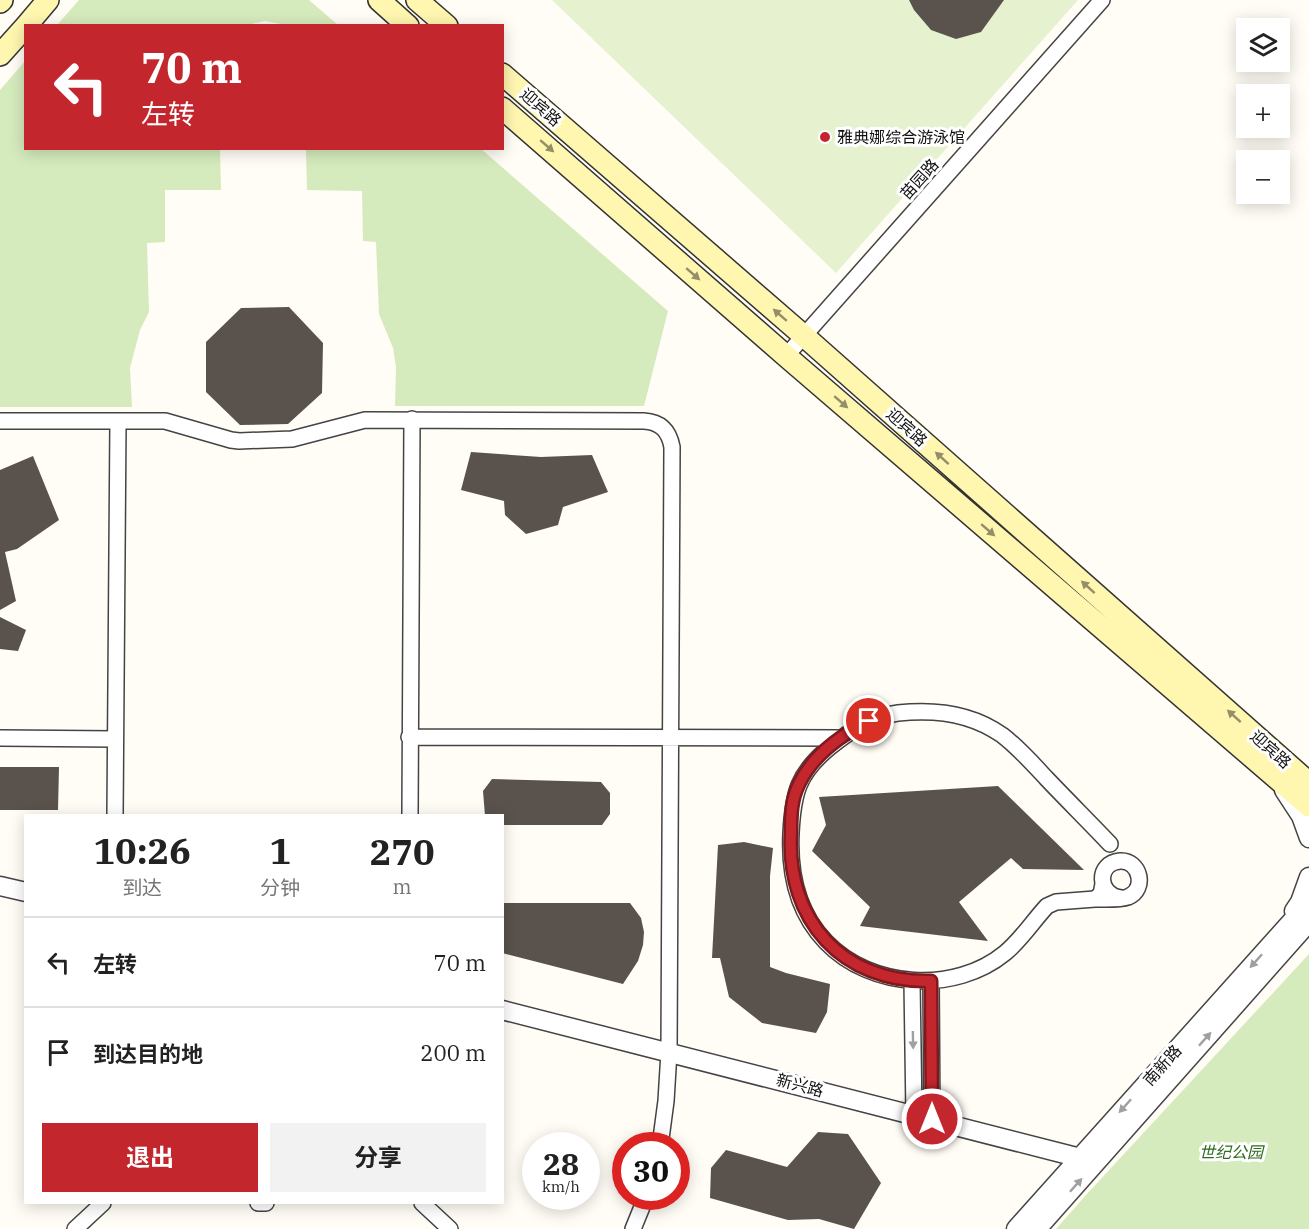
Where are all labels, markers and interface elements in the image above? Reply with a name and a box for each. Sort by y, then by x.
map controls [1236,18,1290,204]
button: layers [1236,18,1290,72]
text: 70 m [141,40,242,95]
icon: left [42,48,120,126]
street label: 迎宾路 [516,84,566,130]
button: + [1236,84,1290,138]
text: 左转 [141,96,195,131]
place label: 雅典娜综合游泳馆 [837,127,965,147]
marker: 雅典娜综合游泳馆 [818,130,832,144]
one-way arrow [539,139,554,153]
button: − [1236,150,1290,204]
street label: 苗园路 [896,154,942,204]
one-way arrow [686,268,701,281]
one-way arrow [773,309,788,322]
one-way arrow [833,396,849,409]
street label: 迎宾路 [882,404,932,450]
one-way arrow [935,452,950,465]
one-way arrow [980,523,995,536]
one-way arrow [1081,581,1096,594]
pin [843,695,894,746]
icon: arrive [852,704,885,737]
one-way arrow [1227,710,1242,723]
street label: 迎宾路 [1246,726,1296,772]
text: 10:26 [93,827,191,874]
text: 1 [269,827,291,874]
text: 270 [370,828,435,875]
text: m [393,873,412,900]
text: 到达 [122,874,162,901]
text: 分钟 [260,874,300,901]
icon: left [42,946,75,979]
text: 70 m [434,948,486,977]
text: 左转 [93,949,137,978]
one-way arrow [1250,953,1263,968]
one-way arrow [908,1031,918,1050]
one-way arrow [1198,1032,1211,1047]
icon: arrive [42,1036,75,1069]
text: 200 m [420,1038,486,1067]
text: 到达目的地 [93,1039,203,1068]
street label: 南新路 [1139,1040,1185,1090]
street label: 新兴路 [774,1069,826,1101]
position arrow [900,1087,964,1151]
one-way arrow [1119,1098,1132,1113]
button: 退出 [42,1123,258,1192]
button: 分享 [270,1123,486,1192]
speed limit sign: 30 [612,1132,690,1210]
park label: 世纪公园 [1199,1142,1265,1162]
text: 28 [543,1144,579,1183]
text: km/h [542,1177,580,1196]
one-way arrow [1069,1178,1082,1193]

